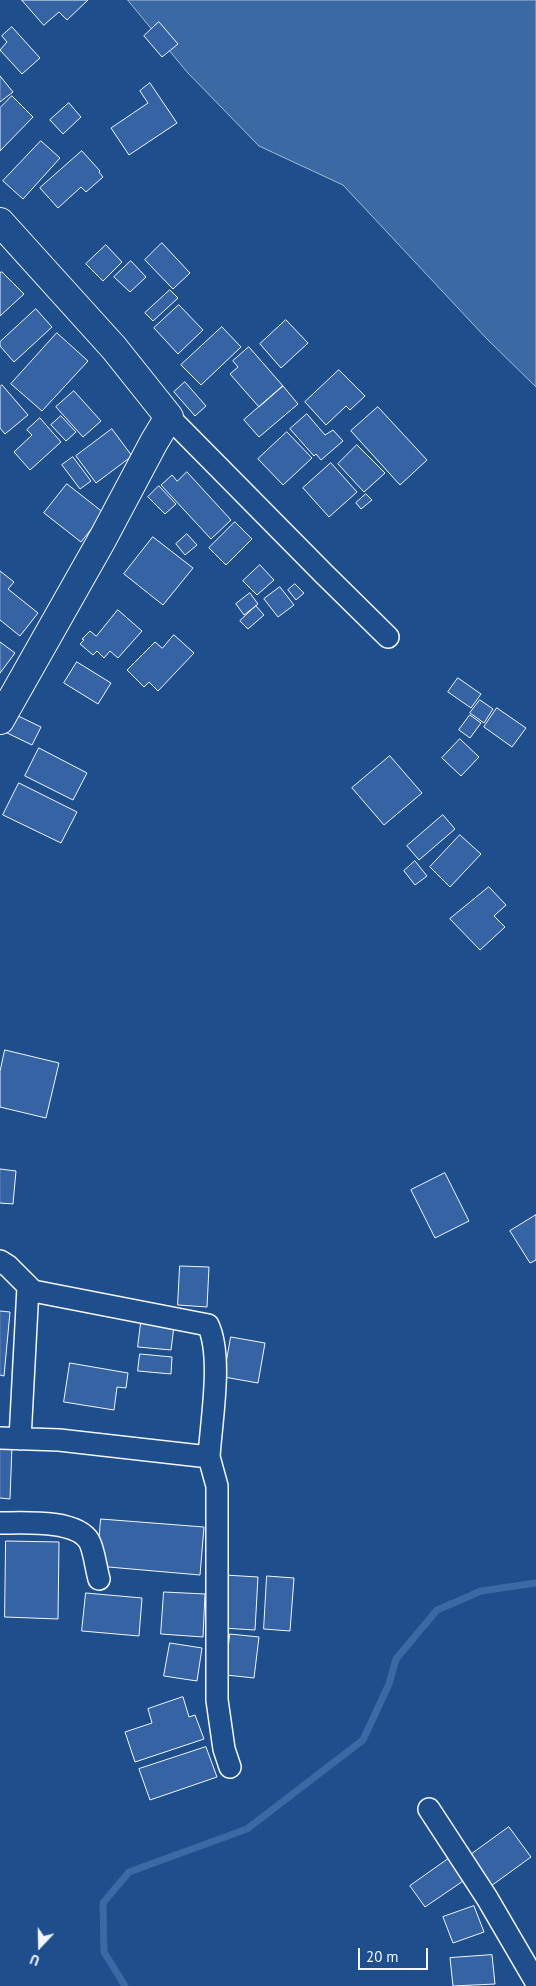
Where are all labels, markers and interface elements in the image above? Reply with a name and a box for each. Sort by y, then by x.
north arrow [15,1921,65,1971]
scale bar [361,1938,431,1970]
text: 20 m [366,1947,399,1966]
text: U [27,1950,42,1970]

